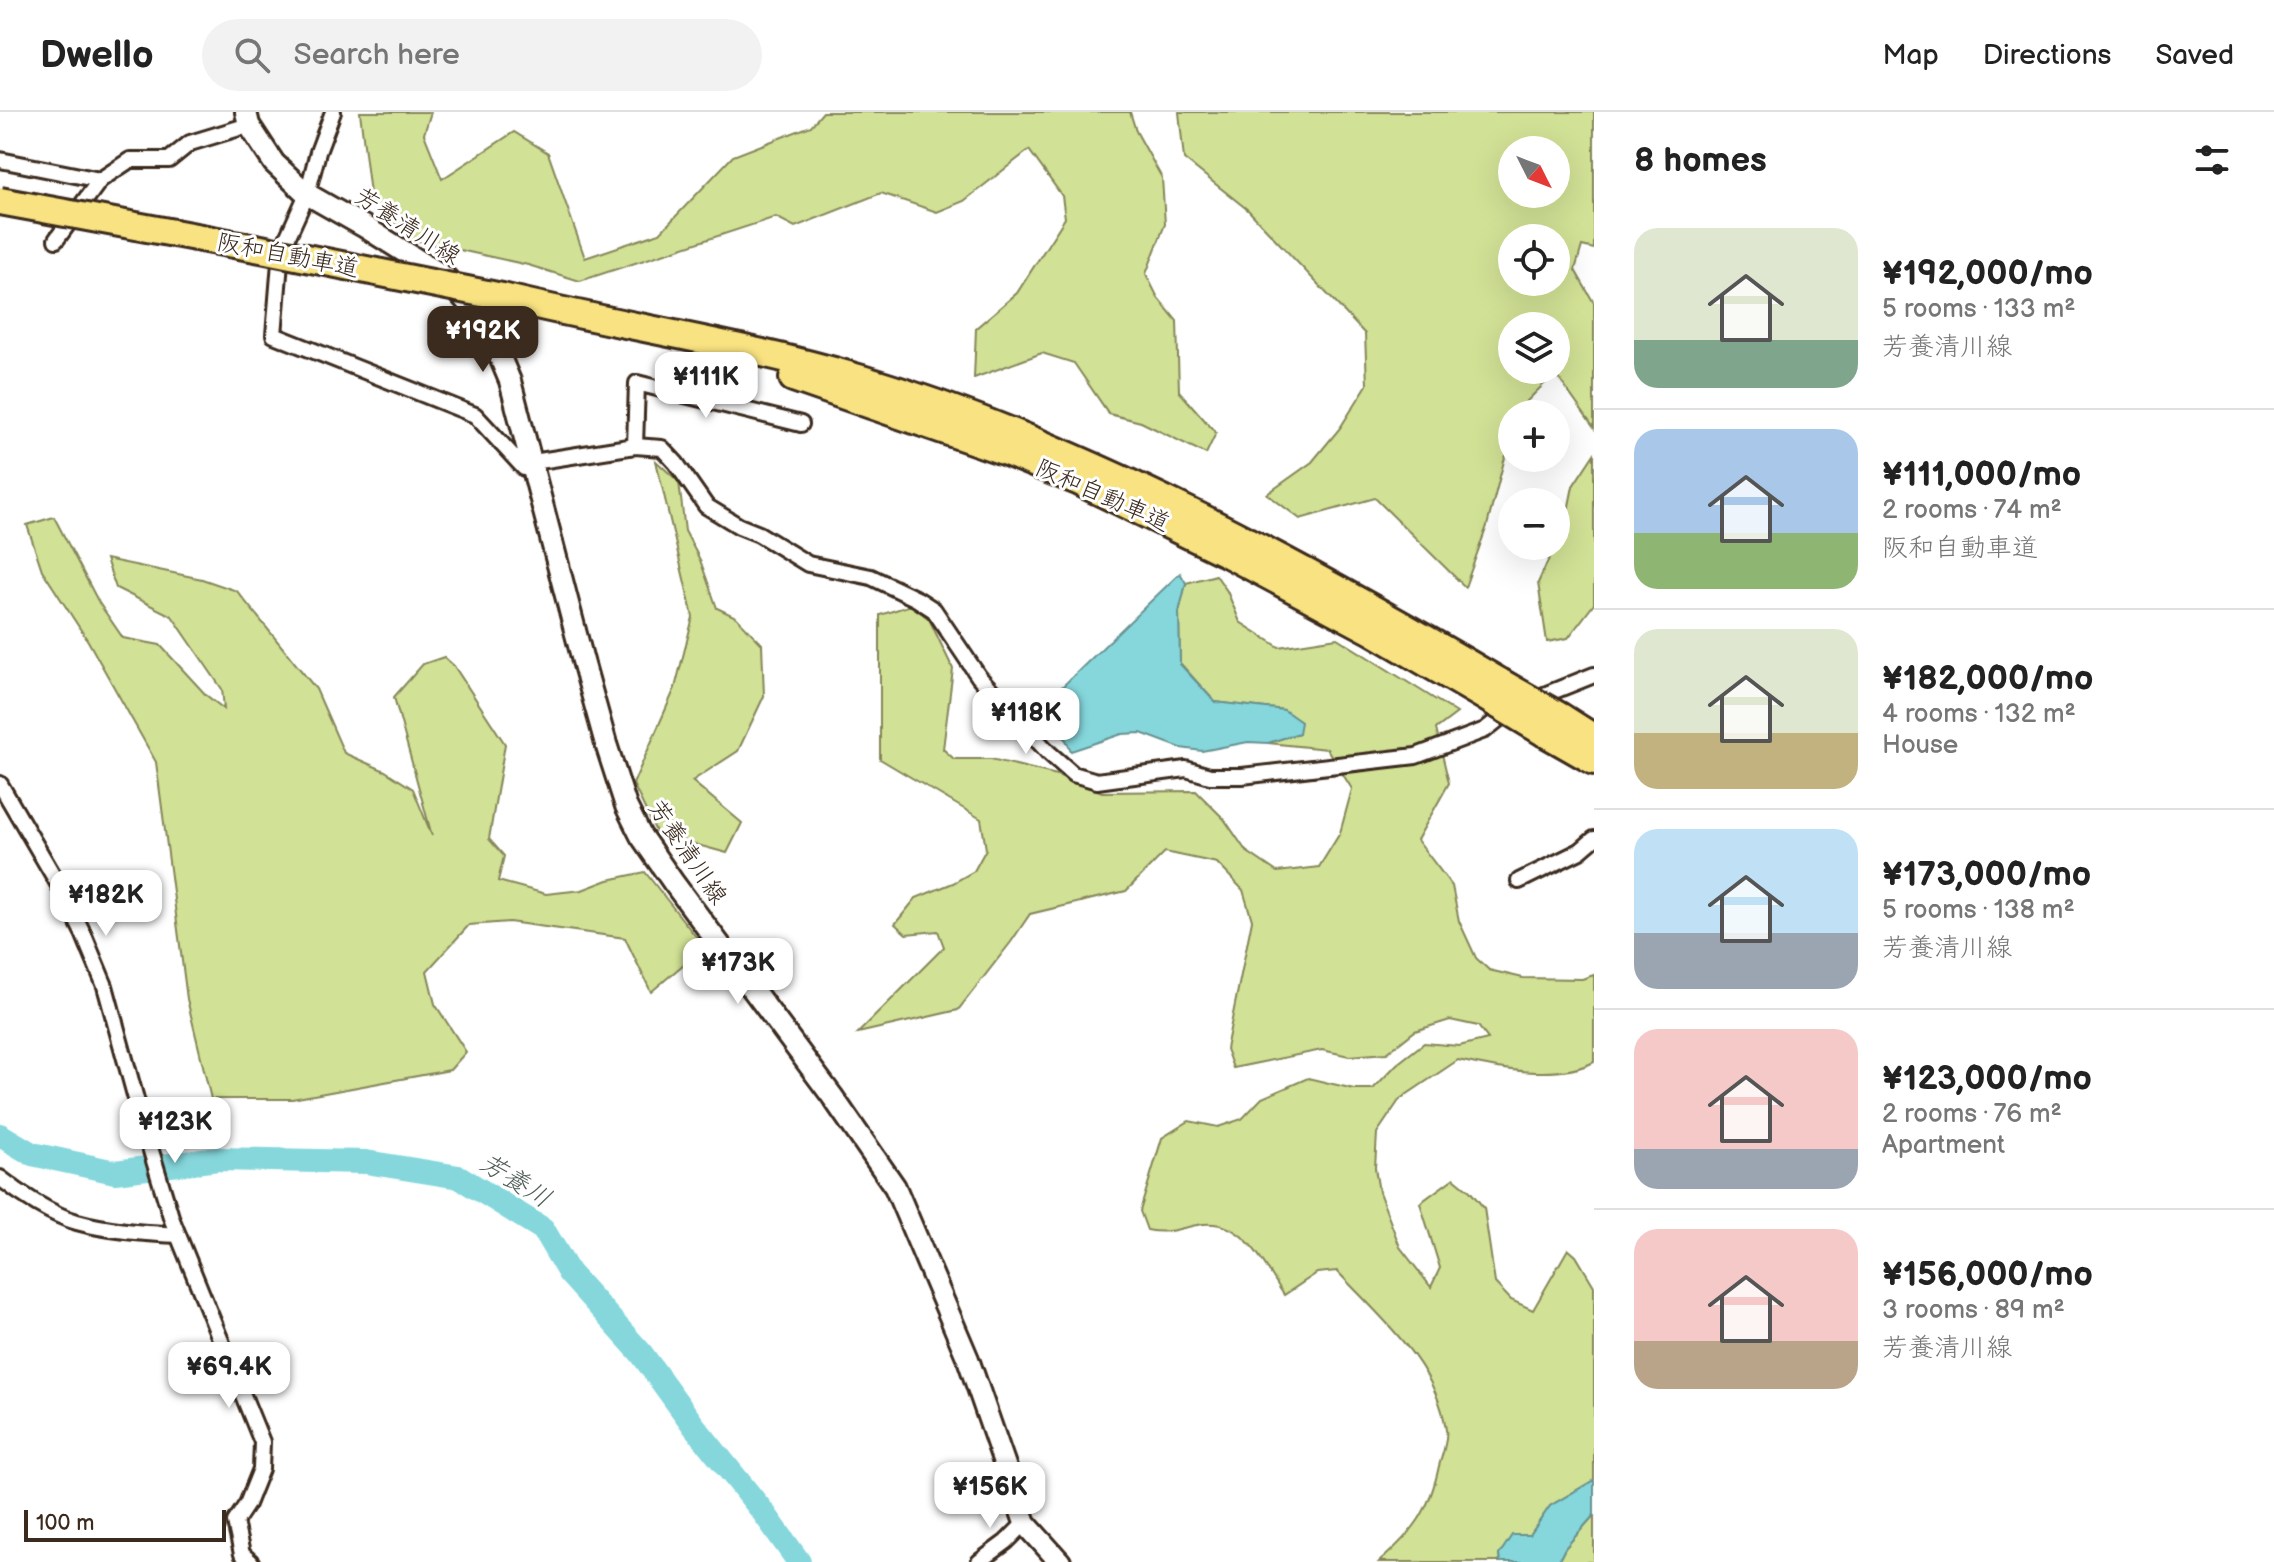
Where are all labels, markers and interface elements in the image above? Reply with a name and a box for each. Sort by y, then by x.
search box [202,19,762,91]
text: Dwello [40,33,154,78]
icon: search [230,33,274,77]
text: Search here [294,37,460,73]
text: Map [1882,39,1939,72]
text: Directions [1983,39,2111,72]
text: Saved [2155,39,2234,72]
north arrow [1498,136,1570,208]
map controls [1498,136,1570,560]
icon: filters [2190,138,2234,182]
text: 8 homes [1634,140,1767,181]
street label: 芳養清川線 [350,182,466,271]
button: locate [1498,224,1570,296]
street label: 阪和自動車道 [214,228,361,283]
text: ¥192,000/mo [1882,253,2093,294]
icon: home [1698,260,1794,356]
text: 5 rooms · 133 m² [1882,294,2075,325]
pin: ¥192K [427,306,539,374]
button: layers [1498,312,1570,384]
text: ¥192K [445,316,521,347]
text: 芳養清川線 [1882,332,2012,363]
pin: ¥111K [650,352,762,420]
text: ¥111K [673,362,739,393]
button: + [1498,400,1570,472]
street label: 阪和自動車道 [1031,453,1174,538]
text: ¥111,000/mo [1882,454,2081,495]
icon: home [1698,461,1794,557]
button: − [1498,488,1570,560]
text: 2 rooms · 74 m² [1882,495,2062,526]
text: 阪和自動車道 [1882,533,2038,564]
text: ¥182,000/mo [1882,658,2093,699]
icon: home [1698,661,1794,757]
pin: ¥118K [970,688,1082,756]
text: ¥118K [990,698,1062,729]
text: 4 rooms · 132 m² [1882,699,2076,730]
text: House [1882,730,1958,761]
street label: 芳養清川線 [642,794,733,910]
text: ¥173,000/mo [1882,854,2091,895]
icon: home [1698,861,1794,957]
pin: ¥182K [50,870,162,938]
text: ¥182K [68,880,144,911]
text: 5 rooms · 138 m² [1882,895,2075,926]
text: 芳養清川線 [1882,933,2012,964]
pin: ¥173K [682,938,794,1006]
text: ¥173K [701,948,775,979]
text: ¥123,000/mo [1882,1058,2092,1099]
icon: home [1698,1061,1794,1157]
pin: ¥123K [119,1097,231,1165]
text: 2 rooms · 76 m² [1882,1099,2062,1130]
text: ¥123K [138,1107,212,1138]
text: Apartment [1882,1130,2005,1161]
water label: 芳養川 [474,1147,556,1215]
text: ¥156,000/mo [1882,1254,2093,1295]
icon: home [1698,1261,1794,1357]
text: 3 rooms · 89 m² [1882,1295,2065,1326]
text: 芳養清川線 [1882,1333,2012,1364]
pin: ¥69.4K [164,1342,294,1410]
text: ¥69.4K [186,1352,272,1383]
pin: ¥156K [934,1462,1046,1530]
text: ¥156K [952,1472,1028,1503]
scale bar [24,1506,226,1542]
text: 100 m [36,1510,95,1537]

